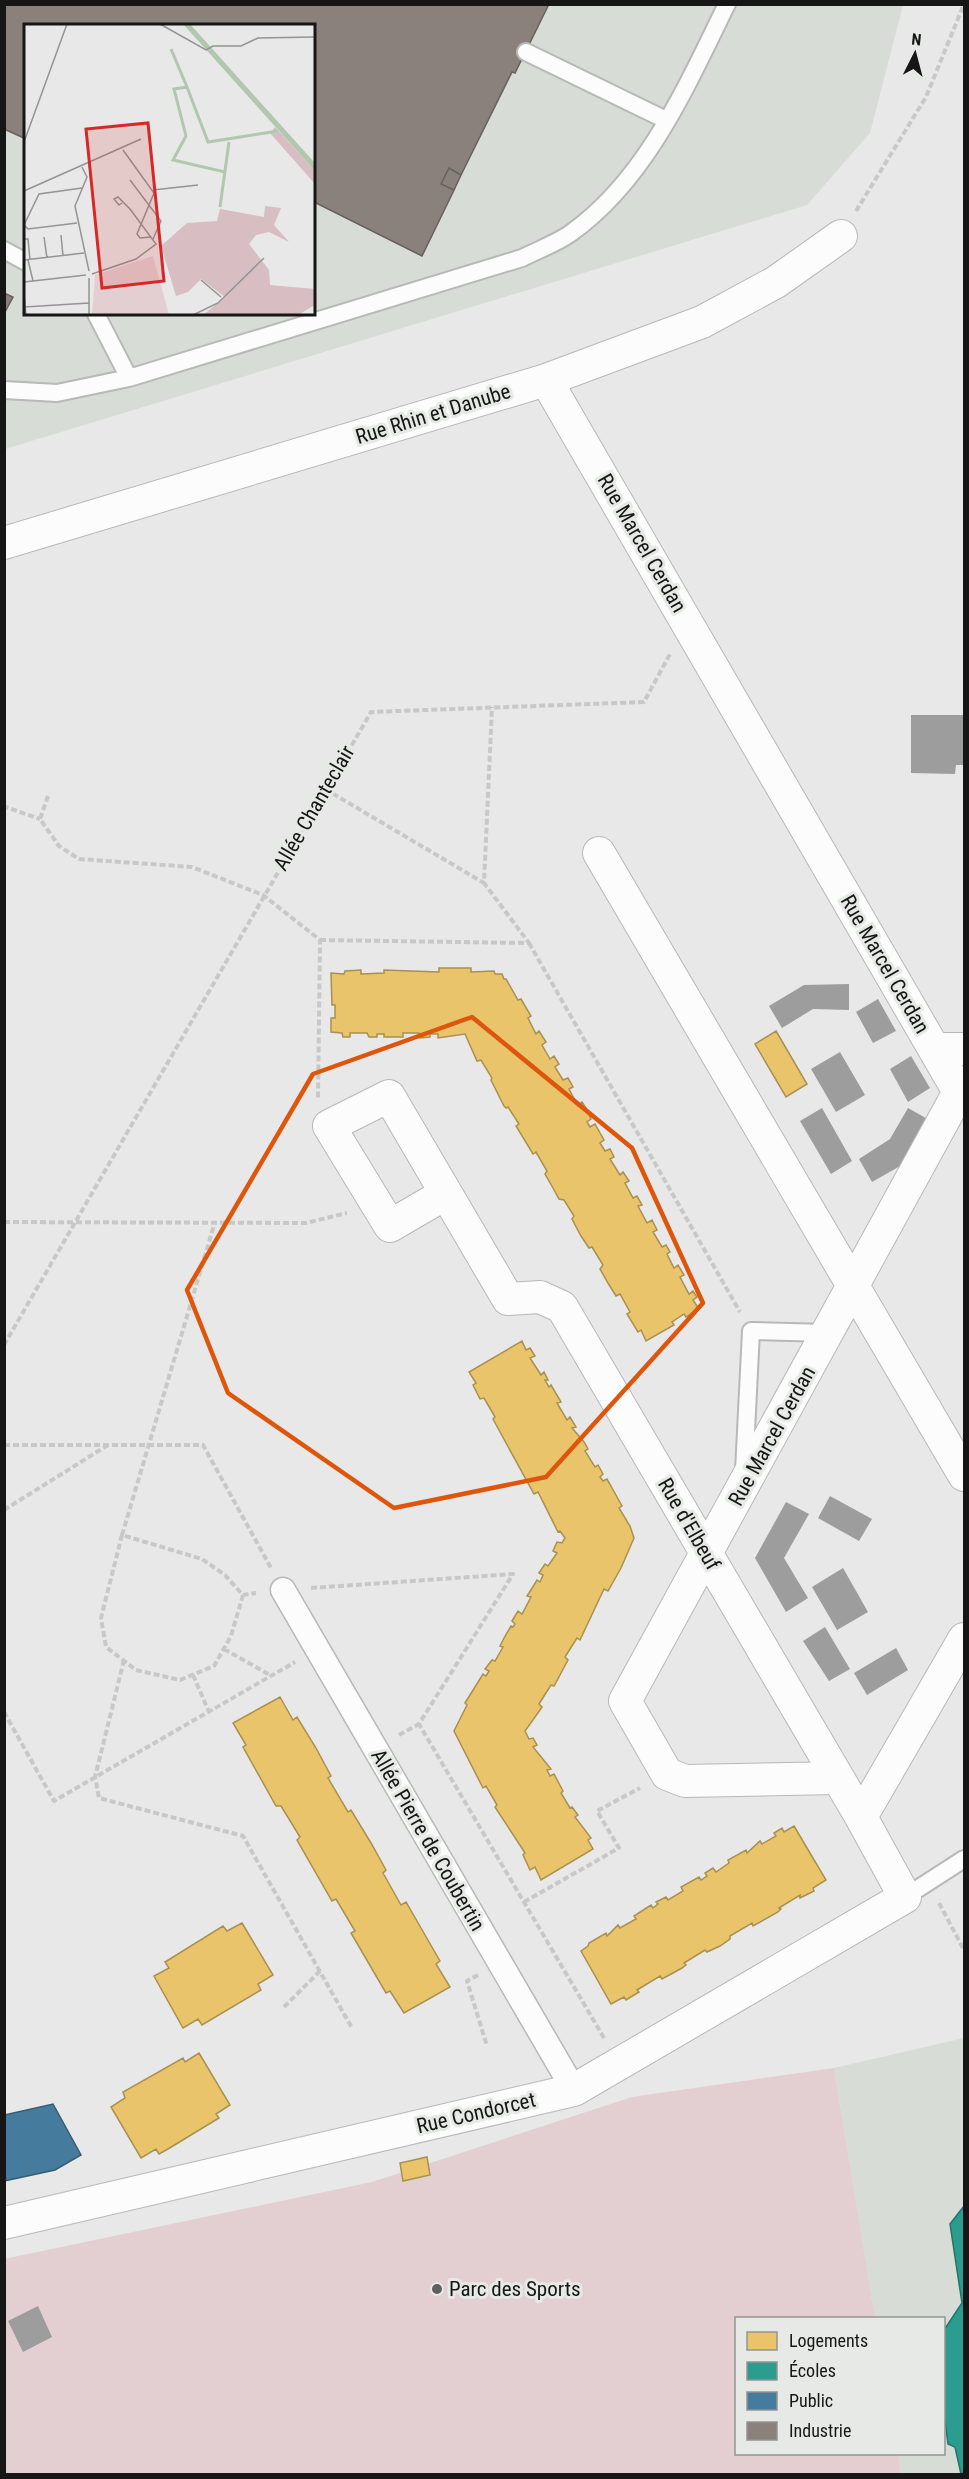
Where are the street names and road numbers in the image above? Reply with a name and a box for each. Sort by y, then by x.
street label: Rue Rhin et Danube [353,379,513,449]
street label: Rue Marcel Cerdan [593,470,691,616]
street label: Allée Chanteclair [269,741,359,875]
street label: Rue Marcel Cerdan [836,891,934,1037]
street label: Rue Marcel Cerdan [724,1362,820,1510]
street label: Rue d'Elbeuf [653,1474,725,1575]
street label: Allée Pierre de Coubertin [366,1745,490,1935]
street label: Rue Condorcet [414,2088,538,2138]

